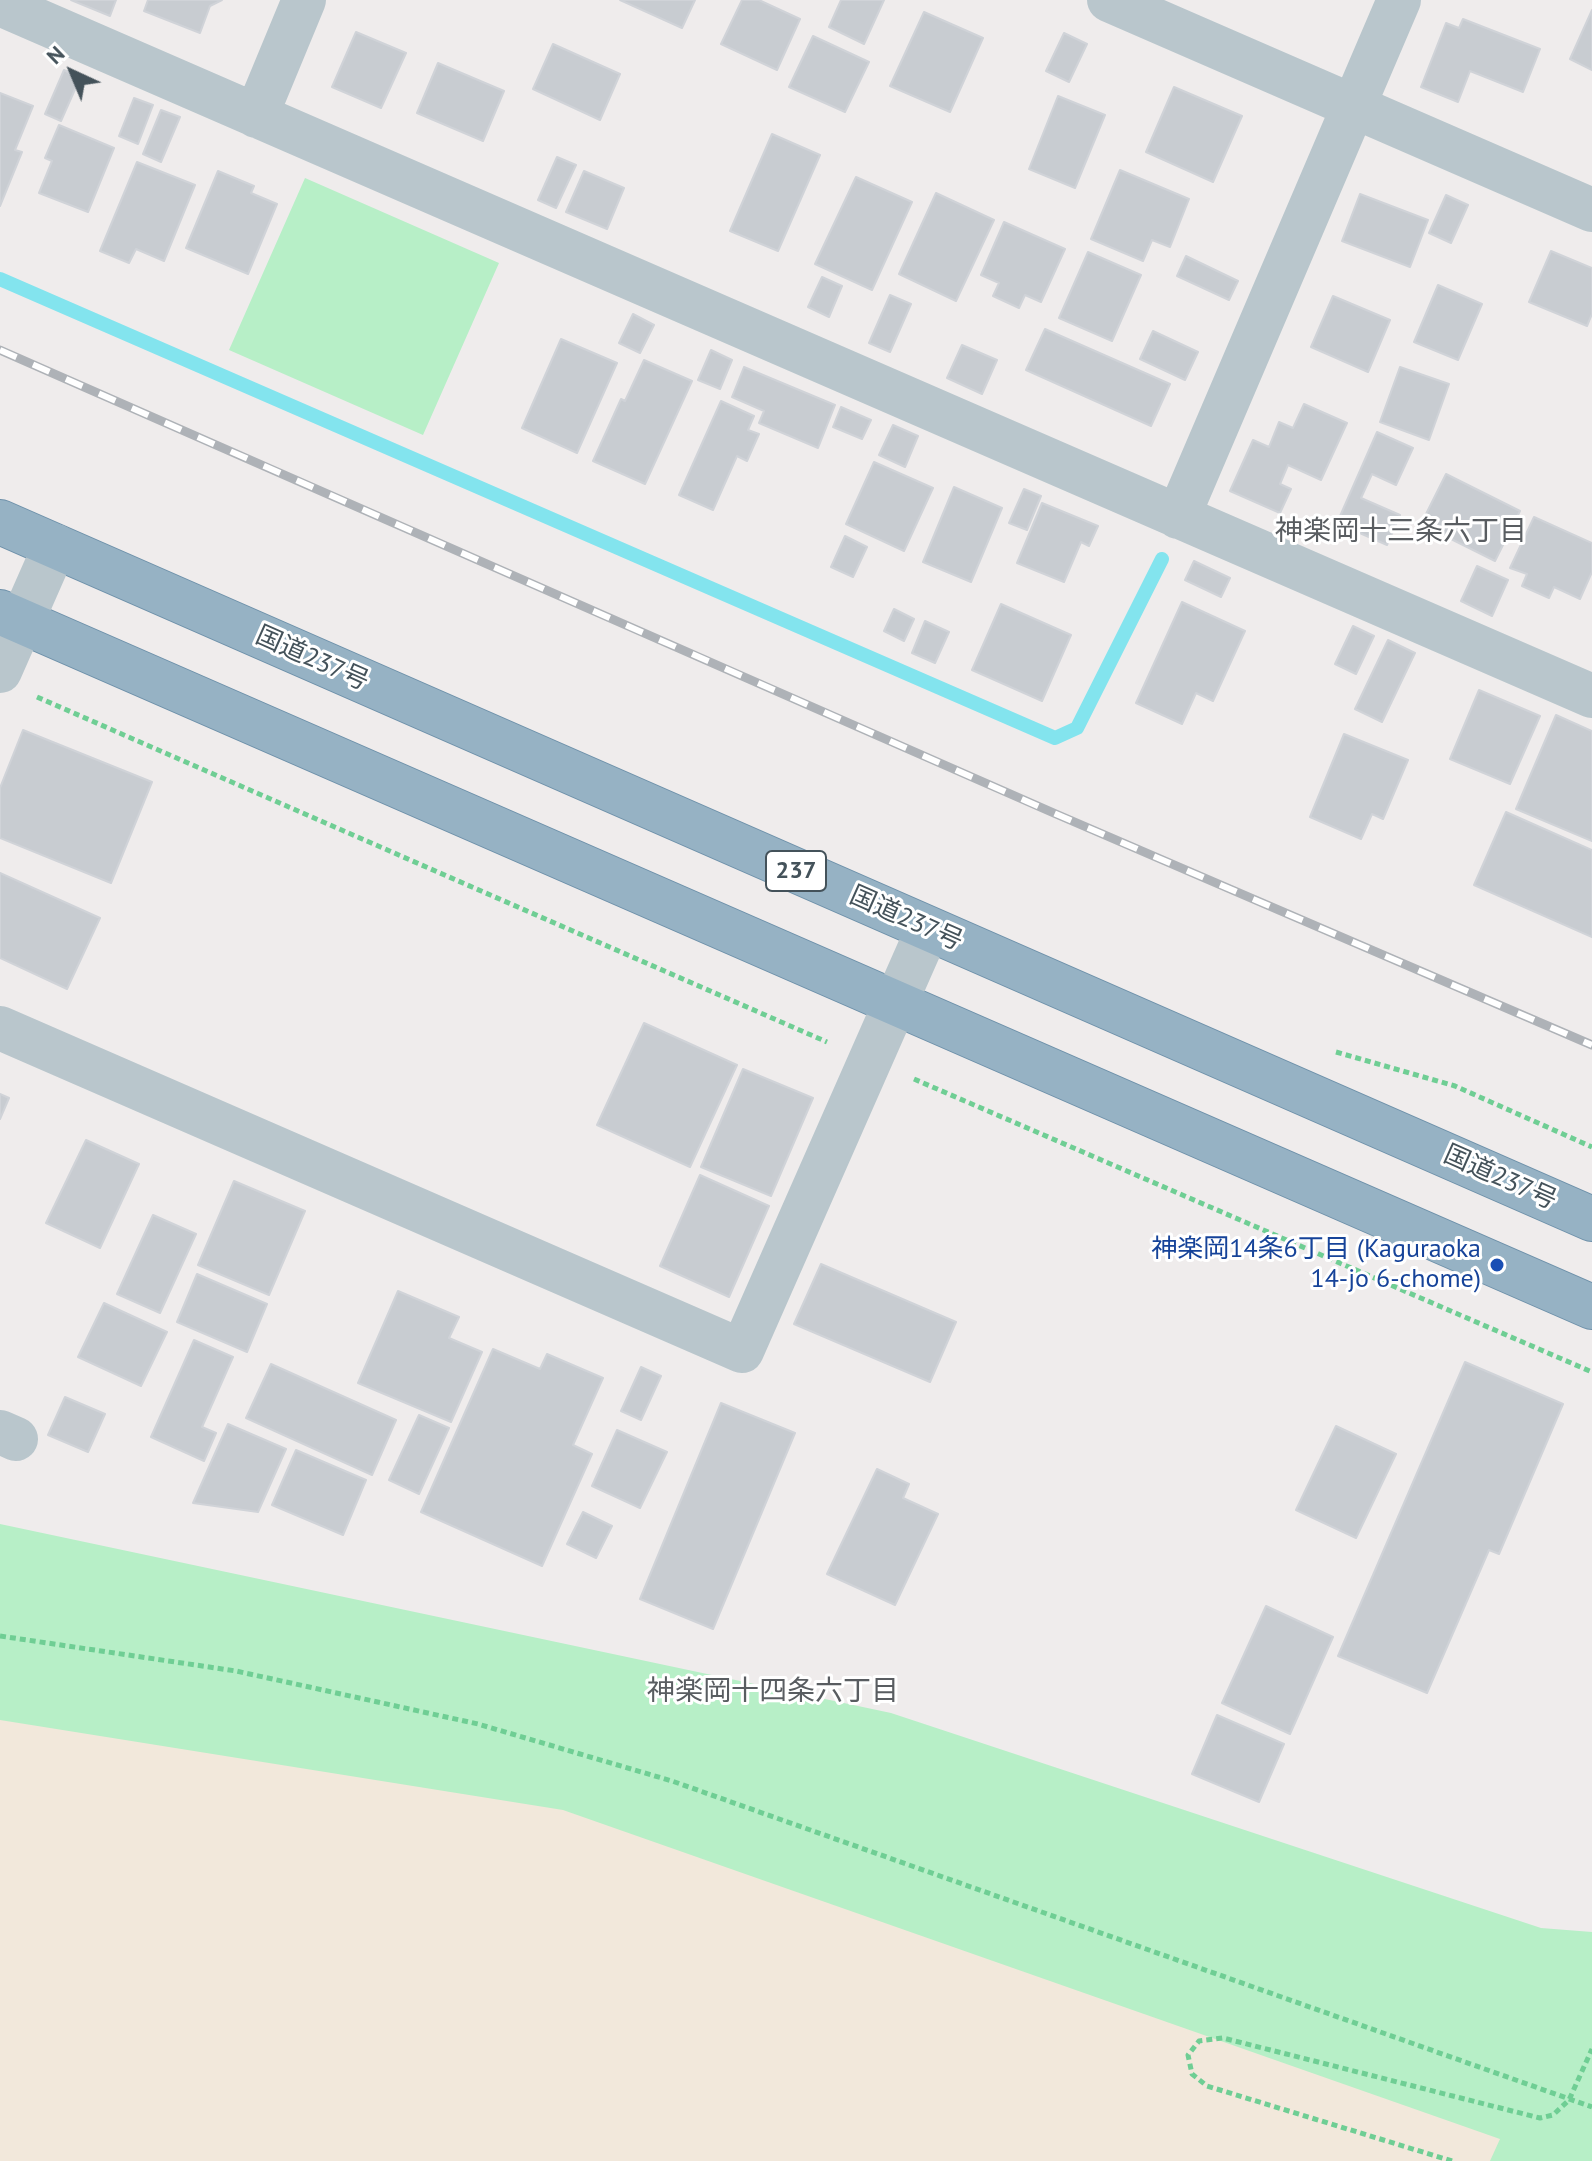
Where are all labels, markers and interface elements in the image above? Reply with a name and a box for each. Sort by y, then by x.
north arrow [32,32,112,112]
text: N [40,40,70,70]
district label: 神楽岡十三条六丁目 [1275,515,1527,549]
street label: 国道237号 [251,620,373,698]
road number: 237 [766,851,826,891]
street label: 国道237号 [845,880,967,958]
street label: 国道237号 [1439,1139,1561,1217]
place label: 神楽岡14条6丁目 (Kaguraoka 14-jo 6-chome) [1151,1234,1481,1296]
marker: 神楽岡14条6丁目 (Kaguraoka 14-jo 6-chome) [1488,1256,1506,1274]
district label: 神楽岡十四条六丁目 [647,1675,899,1709]

